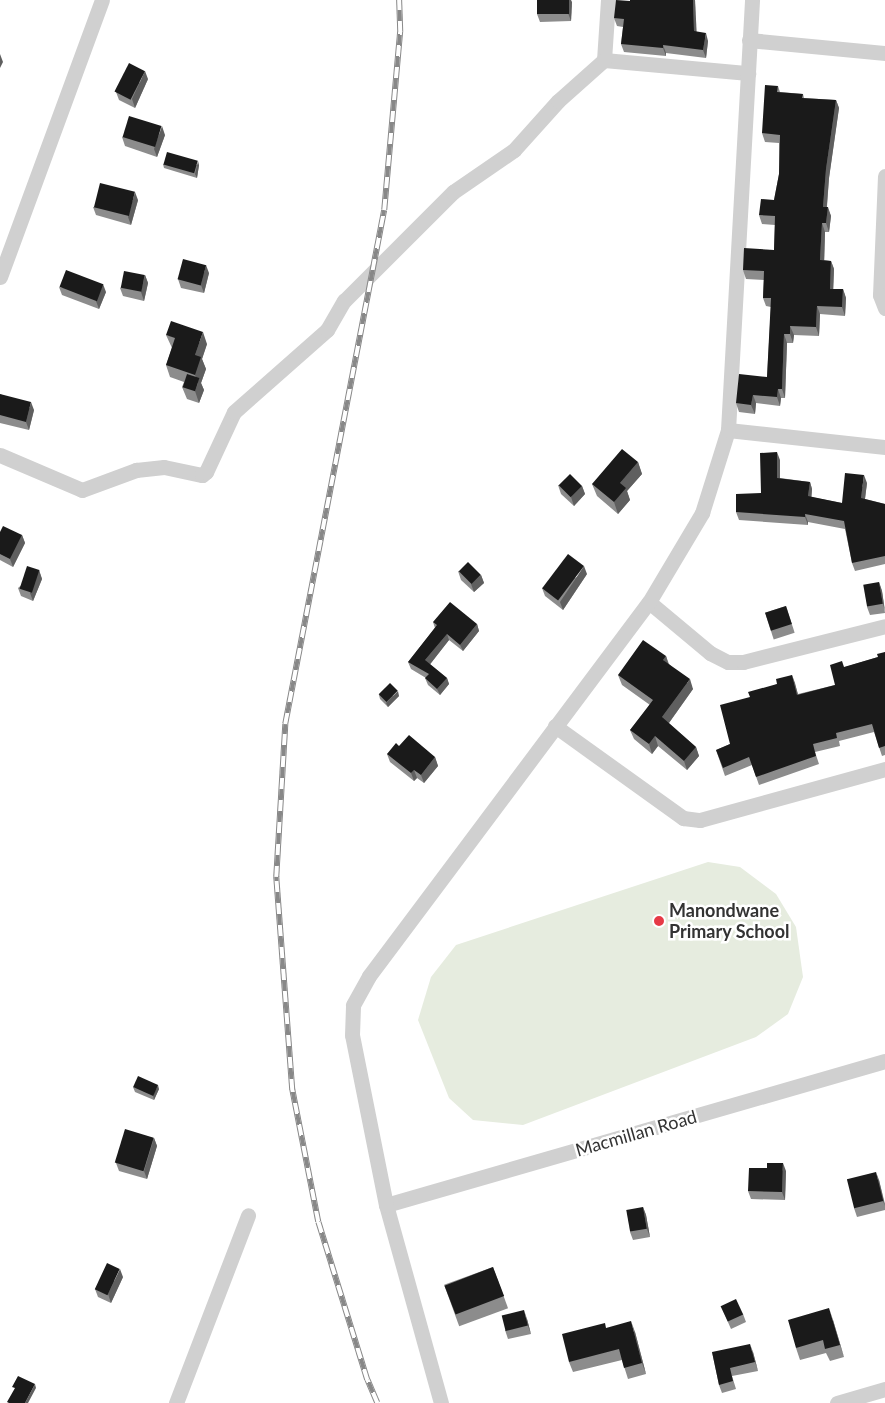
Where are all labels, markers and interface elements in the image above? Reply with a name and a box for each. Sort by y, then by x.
place label: Manondwane Primary School [669,900,790,942]
marker: Manondwane Primary School [653,915,665,927]
street label: Macmillan Road [573,1105,699,1161]

